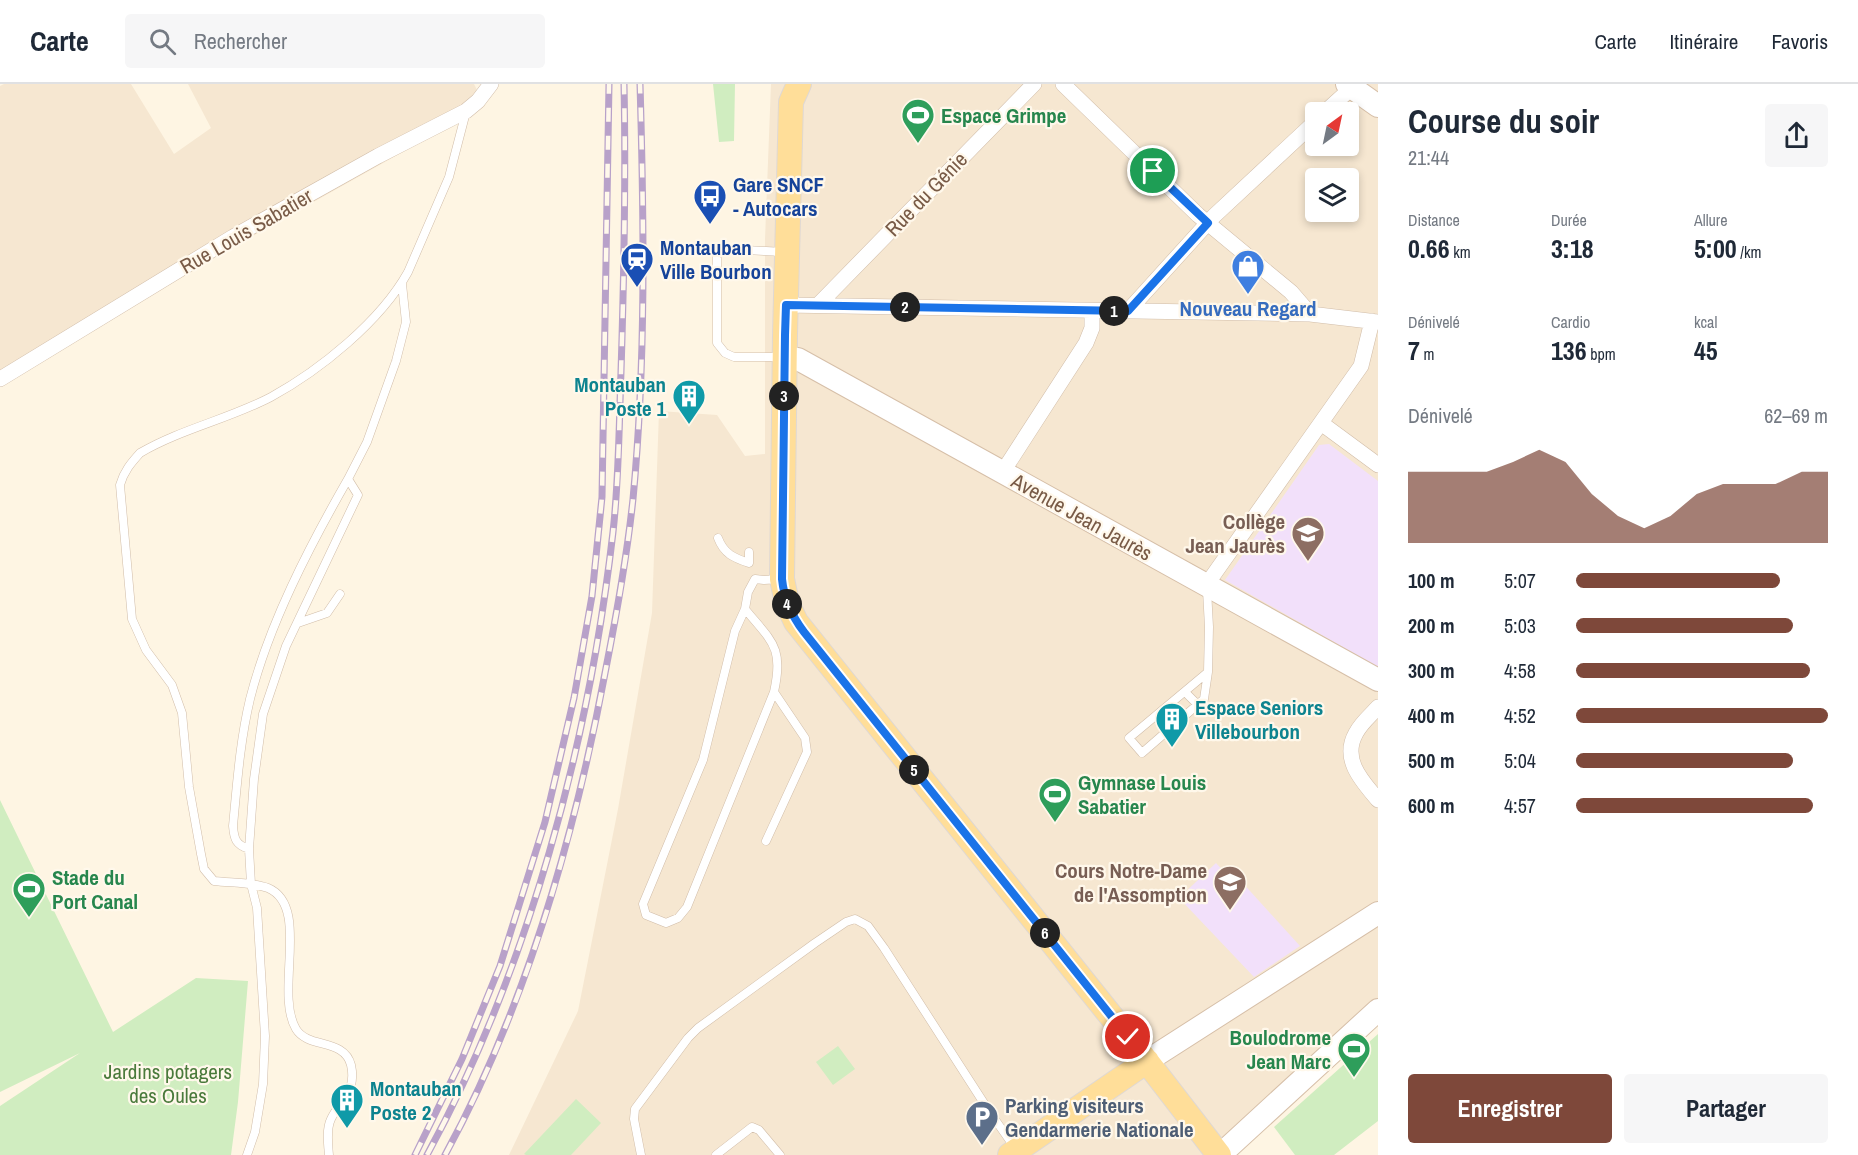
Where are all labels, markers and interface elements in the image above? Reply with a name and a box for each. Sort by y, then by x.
search box [125,14,545,68]
text: Carte [30,22,89,60]
icon: search [146,25,179,58]
text: Rechercher [194,26,287,56]
text: Carte [1594,27,1637,56]
text: Itinéraire [1670,27,1738,56]
text: Favoris [1771,27,1828,56]
sports icon: Espace Grimpe [900,97,936,144]
text: Course du soir [1408,99,1599,143]
place label: Espace Grimpe [941,101,1066,130]
north arrow [1305,102,1359,156]
map controls [1305,102,1359,222]
button: share [1765,104,1828,167]
text: 21:44 [1408,144,1449,171]
street label: Rue du Génie [878,145,974,243]
pin [1127,145,1178,196]
icon: arrive [1136,154,1169,187]
button: layers [1305,168,1359,222]
place label: Gare SNCF - Autocars [733,170,824,223]
bus stop icon: Gare SNCF - Autocars [692,178,728,225]
street label: Rue Louis Sabatier [174,181,318,281]
text: Distance [1408,209,1460,231]
text: Durée [1551,209,1587,231]
text: Allure [1694,209,1728,231]
text: 0.66 [1408,231,1450,266]
text: 3:18 [1551,231,1594,266]
text: 5:00 [1694,231,1737,266]
place label: Montauban Ville Bourbon [660,233,772,286]
station icon: Montauban Ville Bourbon [619,241,655,288]
text: km [1450,241,1471,263]
text: /km [1737,241,1761,263]
shop icon: Nouveau Regard [1230,248,1266,295]
pin: 2 [890,292,920,322]
place label: Nouveau Regard [1180,294,1316,323]
text: 2 [901,296,909,318]
pin: 1 [1099,296,1129,326]
text: 1 [1110,300,1118,322]
text: Dénivelé [1408,311,1460,333]
text: Cardio [1551,311,1590,333]
text: kcal [1694,311,1717,333]
text: 7 [1408,333,1420,368]
text: 136 [1551,333,1587,368]
text: 45 [1694,333,1718,368]
text: m [1420,343,1434,365]
text: bpm [1587,343,1616,365]
place label: Montauban Poste 1 [574,370,666,423]
building icon: Montauban Poste 1 [671,378,707,425]
pin: 3 [769,381,799,411]
text: 3 [780,385,788,407]
text: Dénivelé [1408,402,1473,429]
text: 62–69 m [1764,402,1828,429]
street label: Avenue Jean Jaurès [1006,466,1158,568]
place label: Collège Jean Jaurès [1185,507,1285,560]
school or university icon: Collège Jean Jaurès [1290,515,1326,562]
text: 100 m [1408,567,1455,594]
text: 5:07 [1504,567,1536,594]
pin: 4 [772,589,802,619]
text: 4 [783,593,791,615]
text: 200 m [1408,612,1455,639]
text: 5:03 [1504,612,1536,639]
text: 300 m [1408,657,1455,684]
text: 4:58 [1504,657,1536,684]
place label: Espace Seniors Villebourbon [1195,693,1323,746]
building icon: Espace Seniors Villebourbon [1154,701,1190,748]
text: 400 m [1408,702,1455,729]
text: 4:52 [1504,702,1536,729]
text: 500 m [1408,747,1455,774]
text: 5:04 [1504,747,1536,774]
pin: 5 [899,755,929,785]
text: 5 [910,759,918,781]
place label: Gymnase Louis Sabatier [1078,768,1206,821]
sports icon: Gymnase Louis Sabatier [1037,776,1073,823]
text: 600 m [1408,792,1455,819]
text: 4:57 [1504,792,1536,819]
place label: Cours Notre-Dame de l'Assomption [1055,856,1207,909]
place label: Stade du Port Canal [52,863,138,916]
school or university icon: Cours Notre-Dame de l'Assomption [1212,864,1248,911]
sports icon: Stade du Port Canal [11,871,47,918]
pin: 6 [1030,918,1060,948]
text: 6 [1041,922,1049,944]
pin [1102,1011,1153,1062]
icon: check [1111,1020,1144,1053]
place label: Boulodrome Jean Marc [1230,1023,1331,1076]
sports icon: Boulodrome Jean Marc [1336,1031,1372,1078]
park label: Jardins potagers des Oules [104,1057,232,1110]
place label: Montauban Poste 2 [370,1074,462,1127]
button: Enregistrer [1408,1074,1612,1143]
button: Partager [1624,1074,1828,1143]
building icon: Montauban Poste 2 [329,1082,365,1129]
place label: Parking visiteurs Gendarmerie Nationale [1005,1091,1194,1144]
parking icon: Parking visiteurs Gendarmerie Nationale [964,1099,1000,1146]

